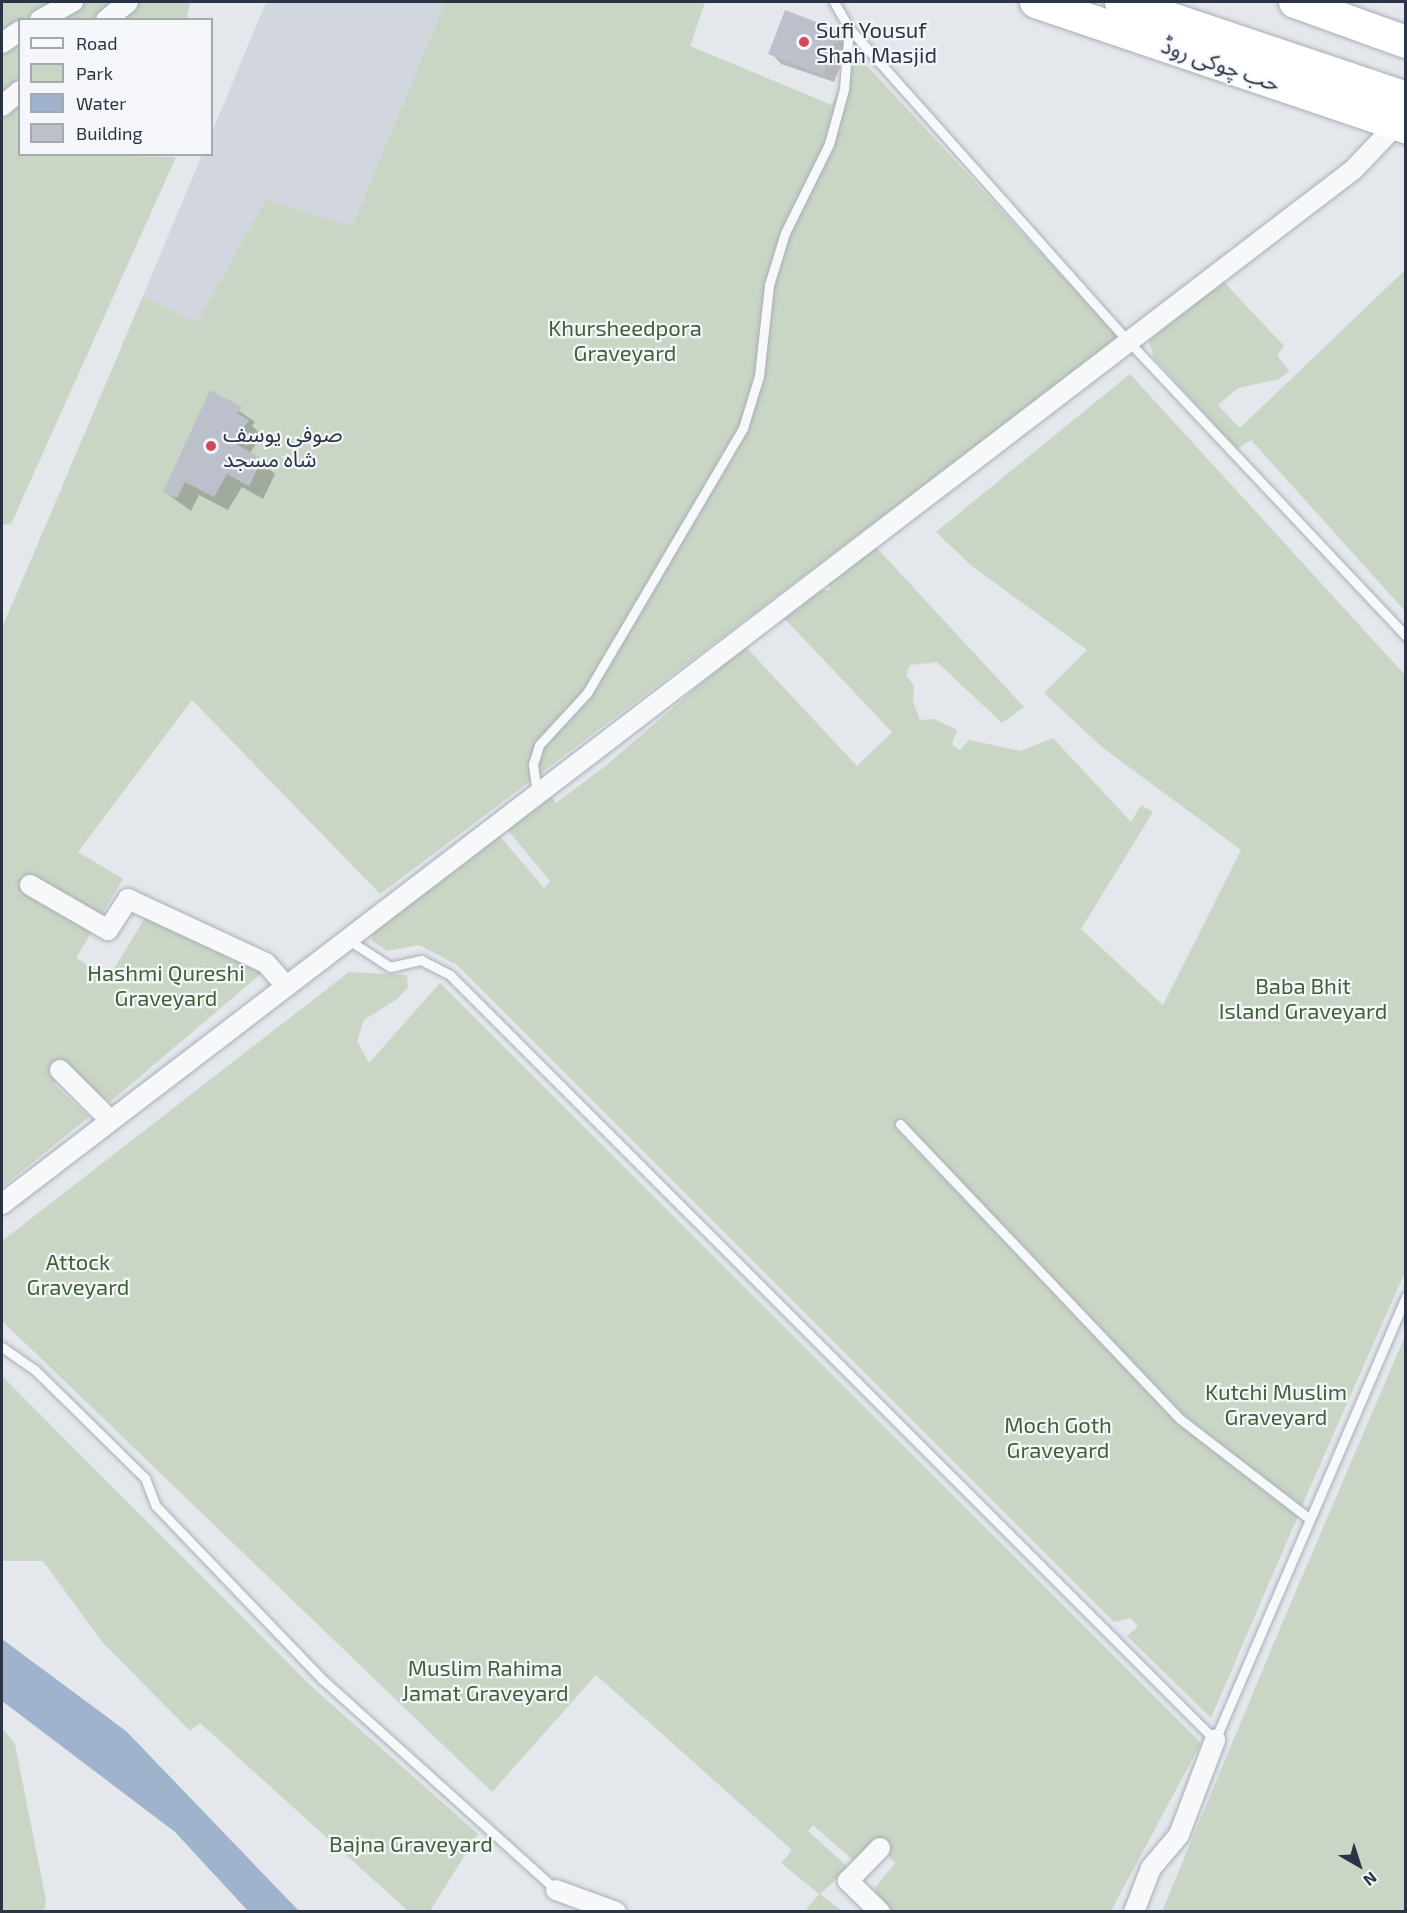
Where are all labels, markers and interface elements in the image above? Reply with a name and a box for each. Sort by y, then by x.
place label: Sufi Yousuf Shah Masjid [816,16,937,68]
legend [18,18,213,156]
street label: حب چوکی روڈ [1158,31,1284,97]
text: Road [76,32,117,54]
marker: Sufi Yousuf Shah Masjid [797,35,811,49]
text: Park [76,62,113,84]
text: Water [76,92,126,114]
text: Building [76,122,143,144]
park label: Khursheedpora Graveyard [548,314,702,366]
place label: صوفی یوسف شاہ مسجد [223,420,343,472]
marker: صوفی یوسف شاہ مسجد [204,439,218,453]
park label: Hashmi Qureshi Graveyard [87,959,245,1010]
park label: Baba Bhit Island Graveyard [1219,972,1387,1023]
park label: Attock Graveyard [27,1248,129,1300]
park label: Kutchi Muslim Graveyard [1205,1378,1347,1430]
park label: Moch Goth Graveyard [1004,1411,1112,1462]
park label: Muslim Rahima Jamat Graveyard [401,1654,569,1706]
park label: Bajna Graveyard [329,1831,493,1857]
north arrow [1329,1835,1389,1895]
text: N [1360,1868,1381,1890]

